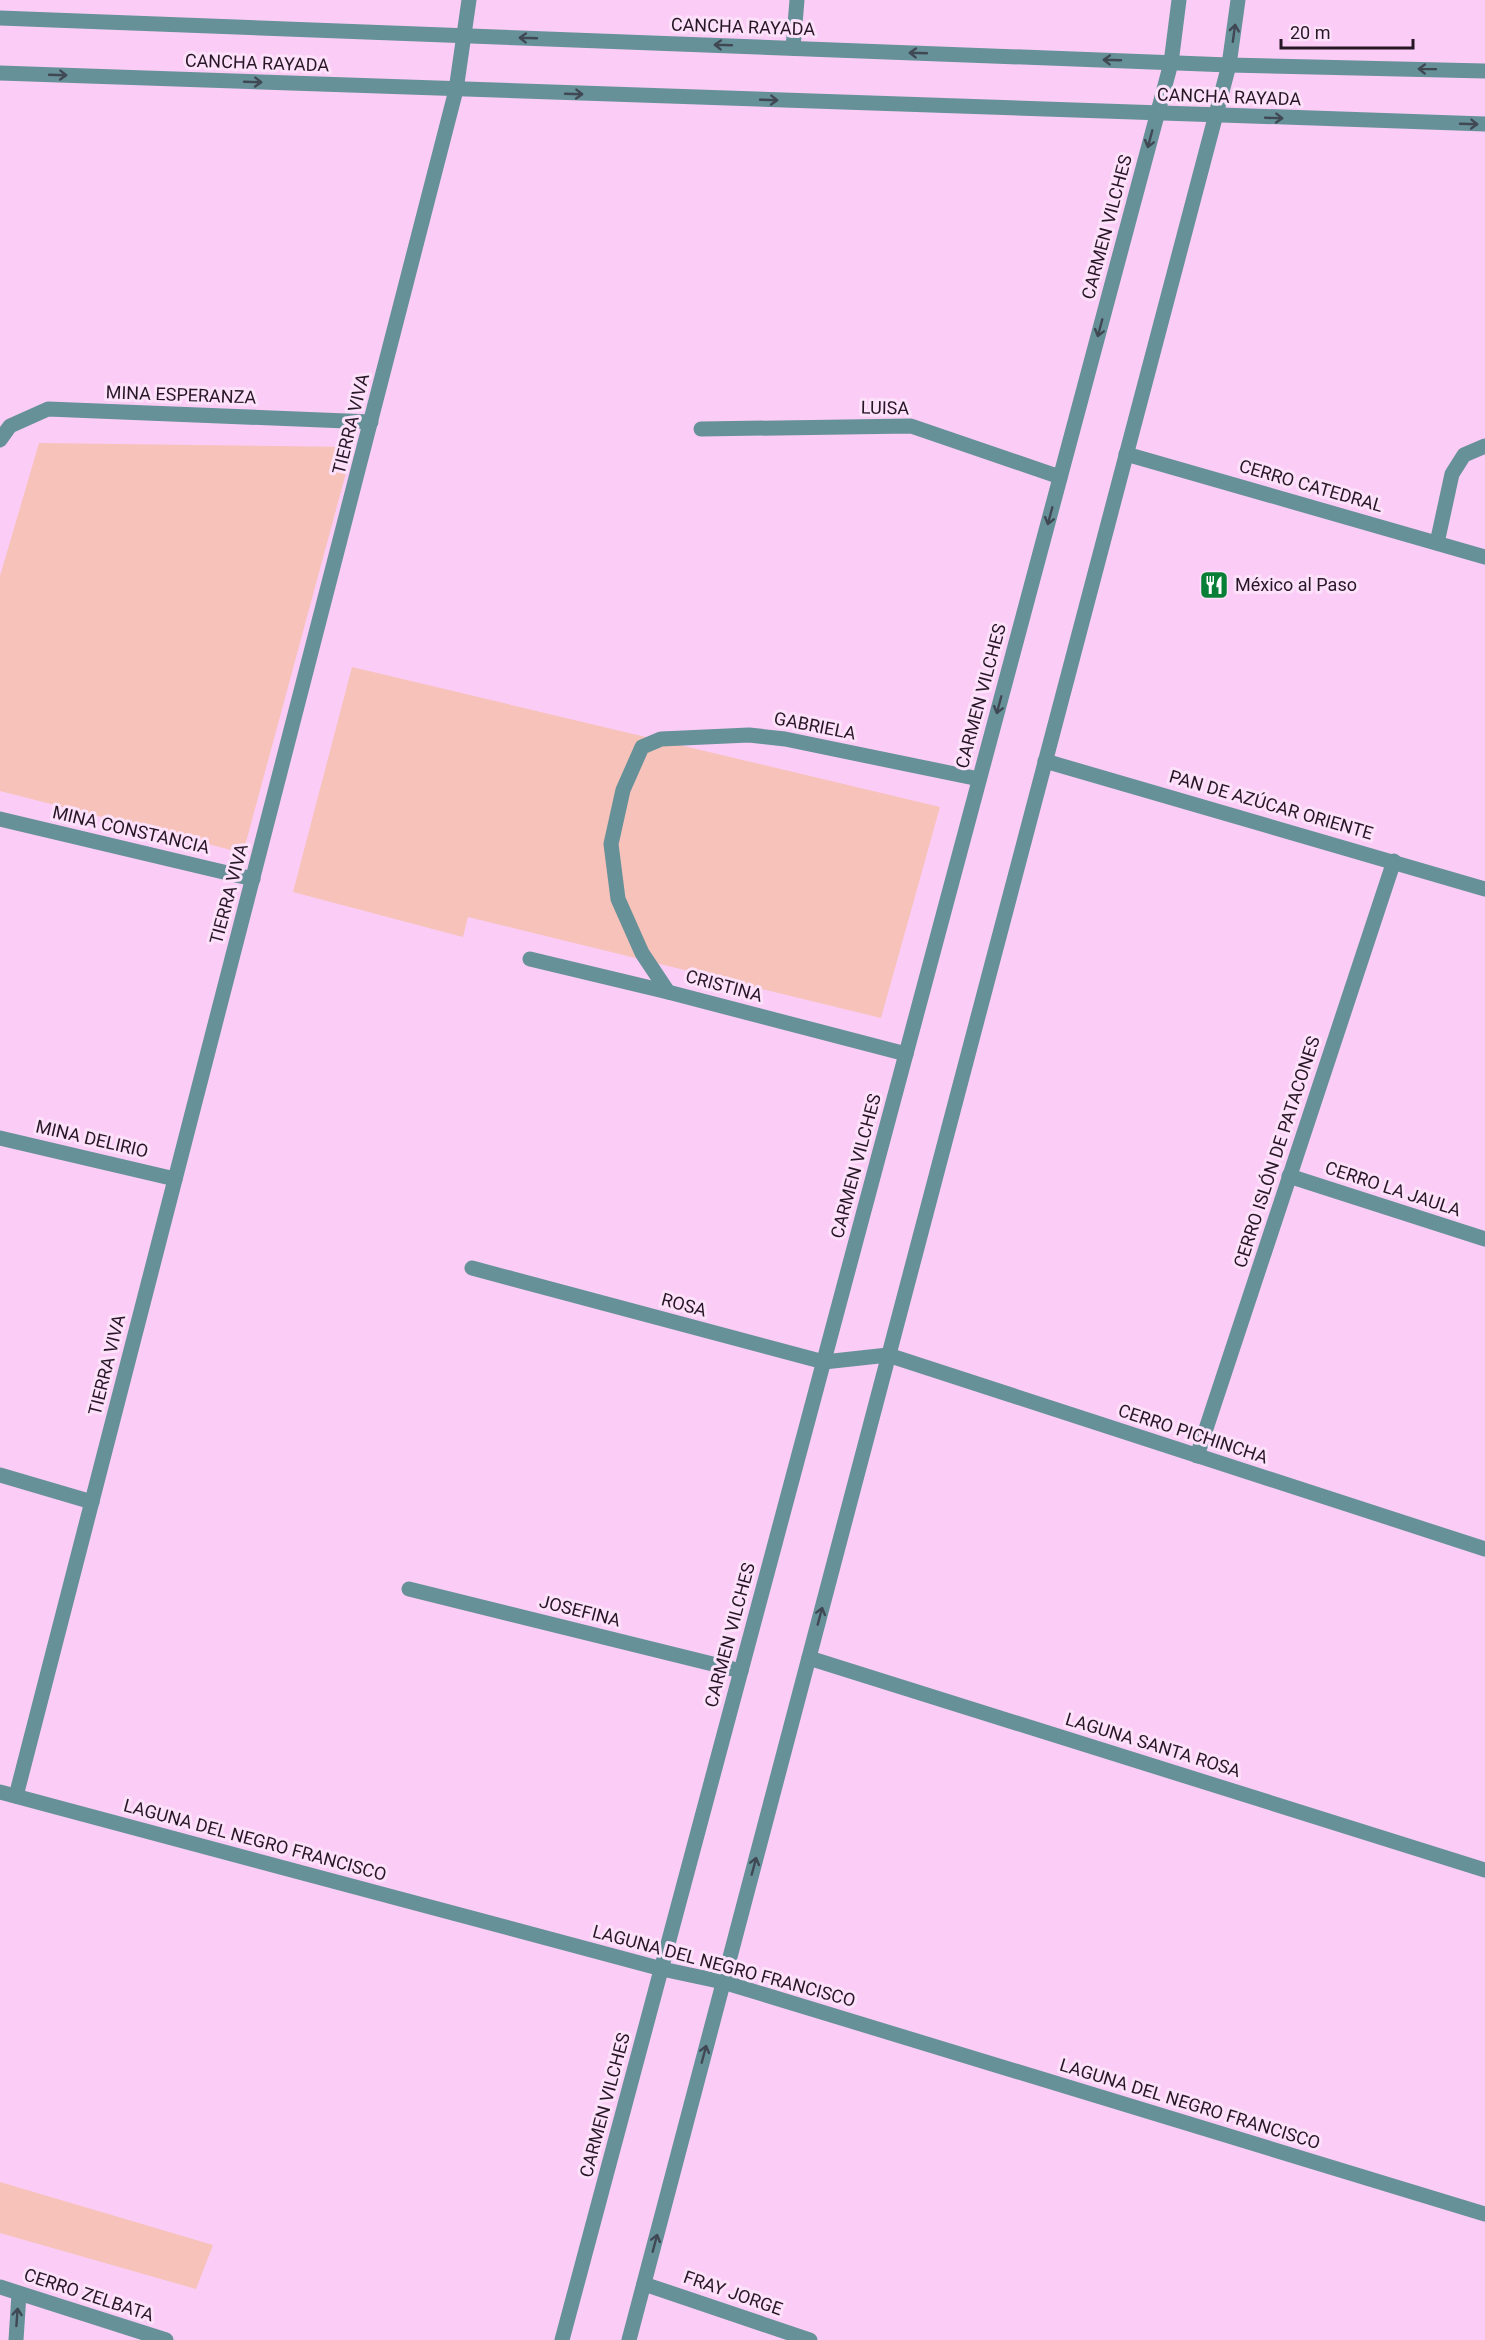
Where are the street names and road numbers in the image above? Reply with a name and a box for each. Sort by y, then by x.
street label: CANCHA RAYADA [671,13,816,40]
street label: CANCHA RAYADA [185,49,330,76]
street label: CANCHA RAYADA [1157,83,1302,110]
street label: CARMEN VILCHES [1077,152,1136,301]
street label: TIERRA VIVA [328,371,373,476]
street label: MINA ESPERANZA [105,381,257,408]
street label: LUISA [861,397,910,418]
street label: CERRO CATEDRAL [1237,455,1386,516]
street label: CARMEN VILCHES [951,621,1010,770]
street label: GABRIELA [772,707,858,744]
street label: PAN DE AZÚCAR ORIENTE [1167,765,1375,844]
street label: MINA CONSTANCIA [51,801,212,858]
street label: TIERRA VIVA [205,841,252,946]
street label: CRISTINA [683,965,765,1006]
street label: CERRO ISLÓN DE PATACONES [1229,1033,1324,1270]
street label: CARMEN VILCHES [826,1091,885,1240]
street label: MINA DELIRIO [34,1115,150,1162]
street label: CERRO LA JAULA [1323,1157,1464,1220]
street label: ROSA [659,1288,709,1321]
street label: TIERRA VIVA [84,1312,129,1417]
street label: CERRO PICHINCHA [1116,1399,1271,1468]
street label: CARMEN VILCHES [700,1560,759,1709]
street label: JOSEFINA [537,1590,623,1631]
street label: LAGUNA SANTA ROSA [1063,1708,1243,1781]
street label: LAGUNA DEL NEGRO FRANCISCO [121,1794,389,1885]
street label: LAGUNA DEL NEGRO FRANCISCO [590,1920,858,2011]
street label: CARMEN VILCHES [575,2030,634,2179]
street label: LAGUNA DEL NEGRO FRANCISCO [1057,2054,1323,2153]
street label: CERRO ZELBATA [22,2264,157,2325]
street label: FRAY JORGE [681,2266,785,2319]

